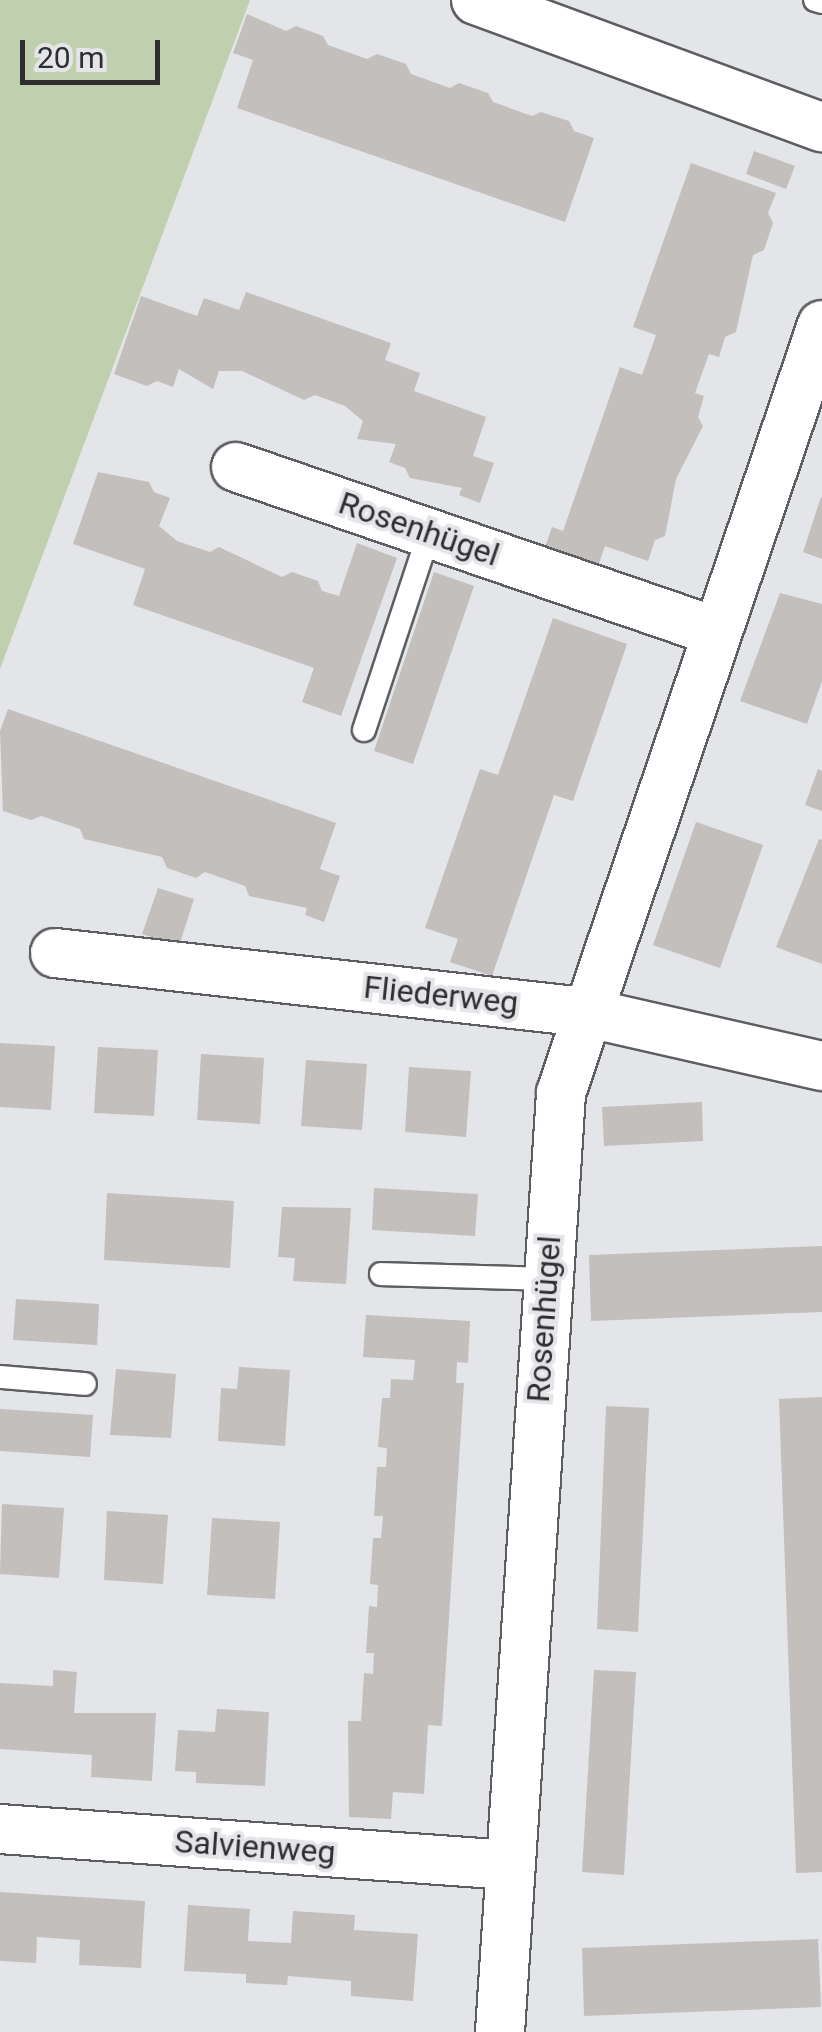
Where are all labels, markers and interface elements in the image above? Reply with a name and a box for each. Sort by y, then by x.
scale bar [25,20,165,82]
text: 20 m [37,40,104,75]
street label: Rosenhügel [334,484,504,574]
street label: Fliederweg [362,968,520,1022]
street label: Rosenhügel [519,1234,569,1404]
street label: Salvienweg [173,1822,337,1872]

